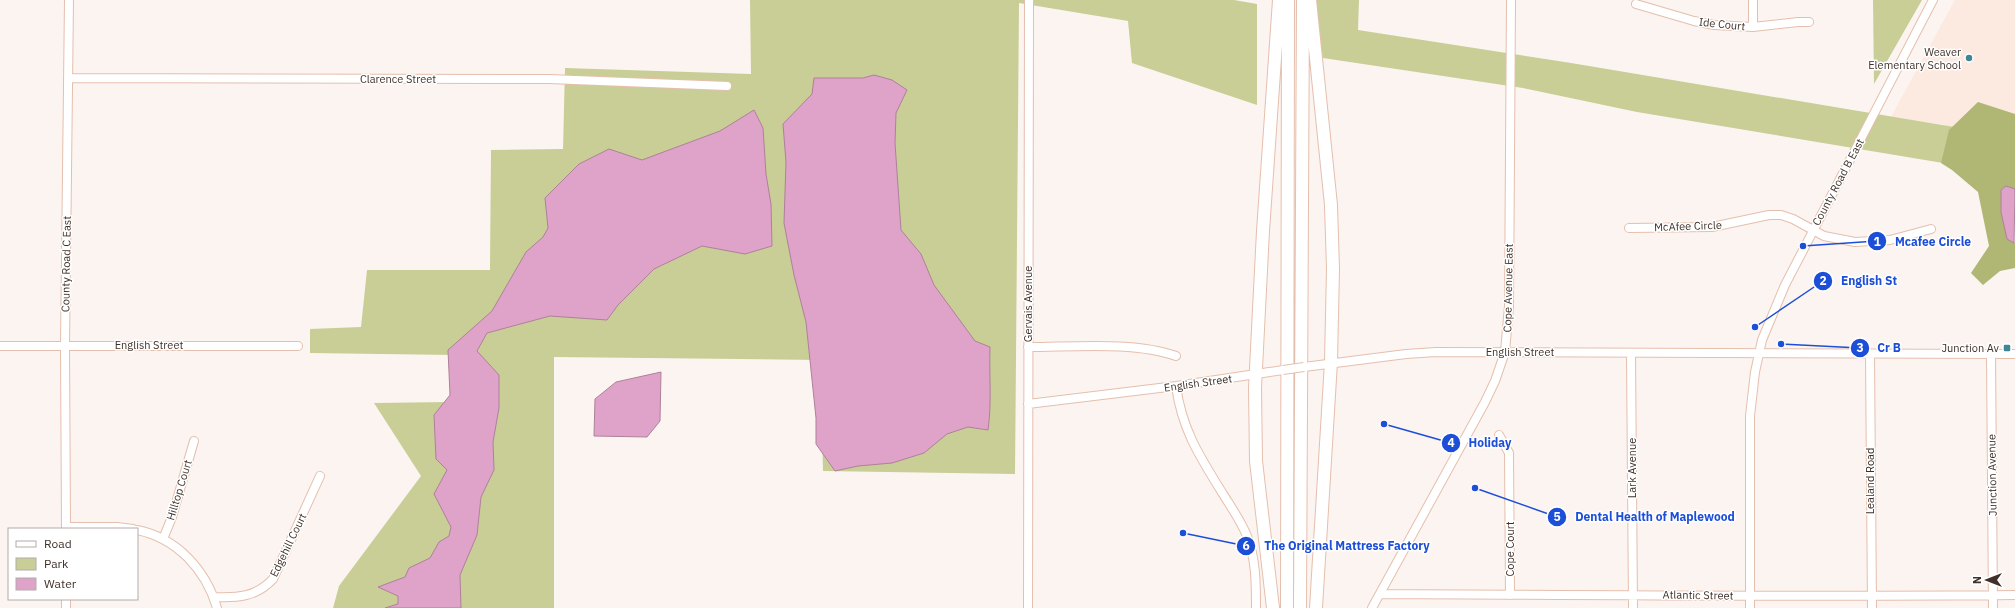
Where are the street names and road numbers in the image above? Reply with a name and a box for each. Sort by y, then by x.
street label: Ide Court [1698,15,1746,33]
street label: Clarence Street [360,72,436,86]
street label: County Road B East [1809,136,1867,228]
street label: County Road C East [58,216,74,312]
street label: McAfee Circle [1654,218,1722,234]
street label: Cope Avenue East [1500,243,1516,332]
street label: Gervais Avenue [1021,266,1035,342]
street label: English Street [115,338,183,352]
street label: English Street [1486,345,1554,359]
street label: English Street [1163,371,1233,395]
street label: Junction Avenue [1984,434,2000,516]
street label: Lark Avenue [1625,438,1639,498]
street label: Lealand Road [1863,448,1877,514]
street label: Hilltop Court [163,458,195,522]
street label: Edgehill Court [267,511,310,579]
street label: Cope Court [1503,521,1517,577]
street label: Atlantic Street [1662,587,1734,603]

